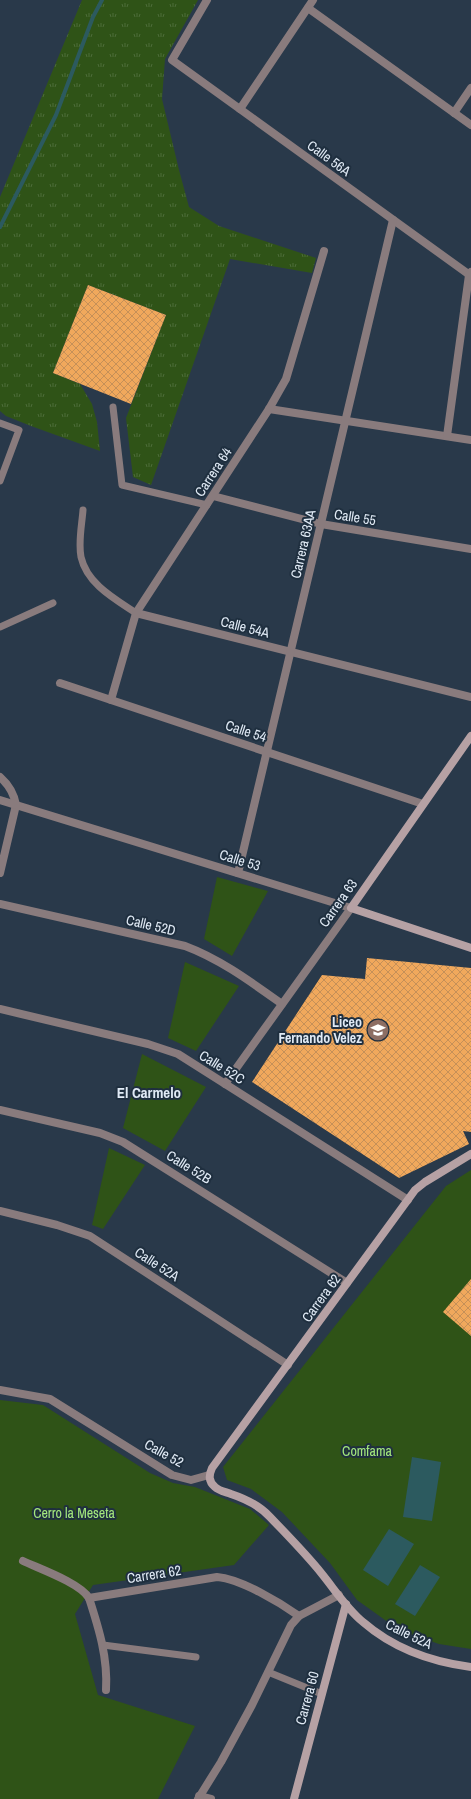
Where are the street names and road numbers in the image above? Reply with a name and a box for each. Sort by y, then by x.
street label: Calle 56A [304,136,355,180]
street label: Carrera 64 [191,444,236,500]
street label: Calle 55 [333,505,377,529]
street label: Carrera 63AA [286,507,320,580]
street label: Calle 54A [219,612,272,642]
street label: Calle 54 [223,716,269,746]
street label: Calle 53 [217,845,263,875]
street label: Carrera 63 [315,875,361,931]
street label: Calle 52D [124,911,178,939]
street label: Calle 52C [196,1046,248,1088]
street label: Calle 52B [163,1146,215,1188]
street label: Calle 52A [131,1243,183,1285]
street label: Carrera 62 [298,1271,344,1325]
street label: Calle 52 [141,1435,187,1471]
street label: Carrera 62 [125,1561,183,1587]
street label: Calle 52A [383,1615,436,1653]
street label: Carrera 60 [291,1669,323,1727]

